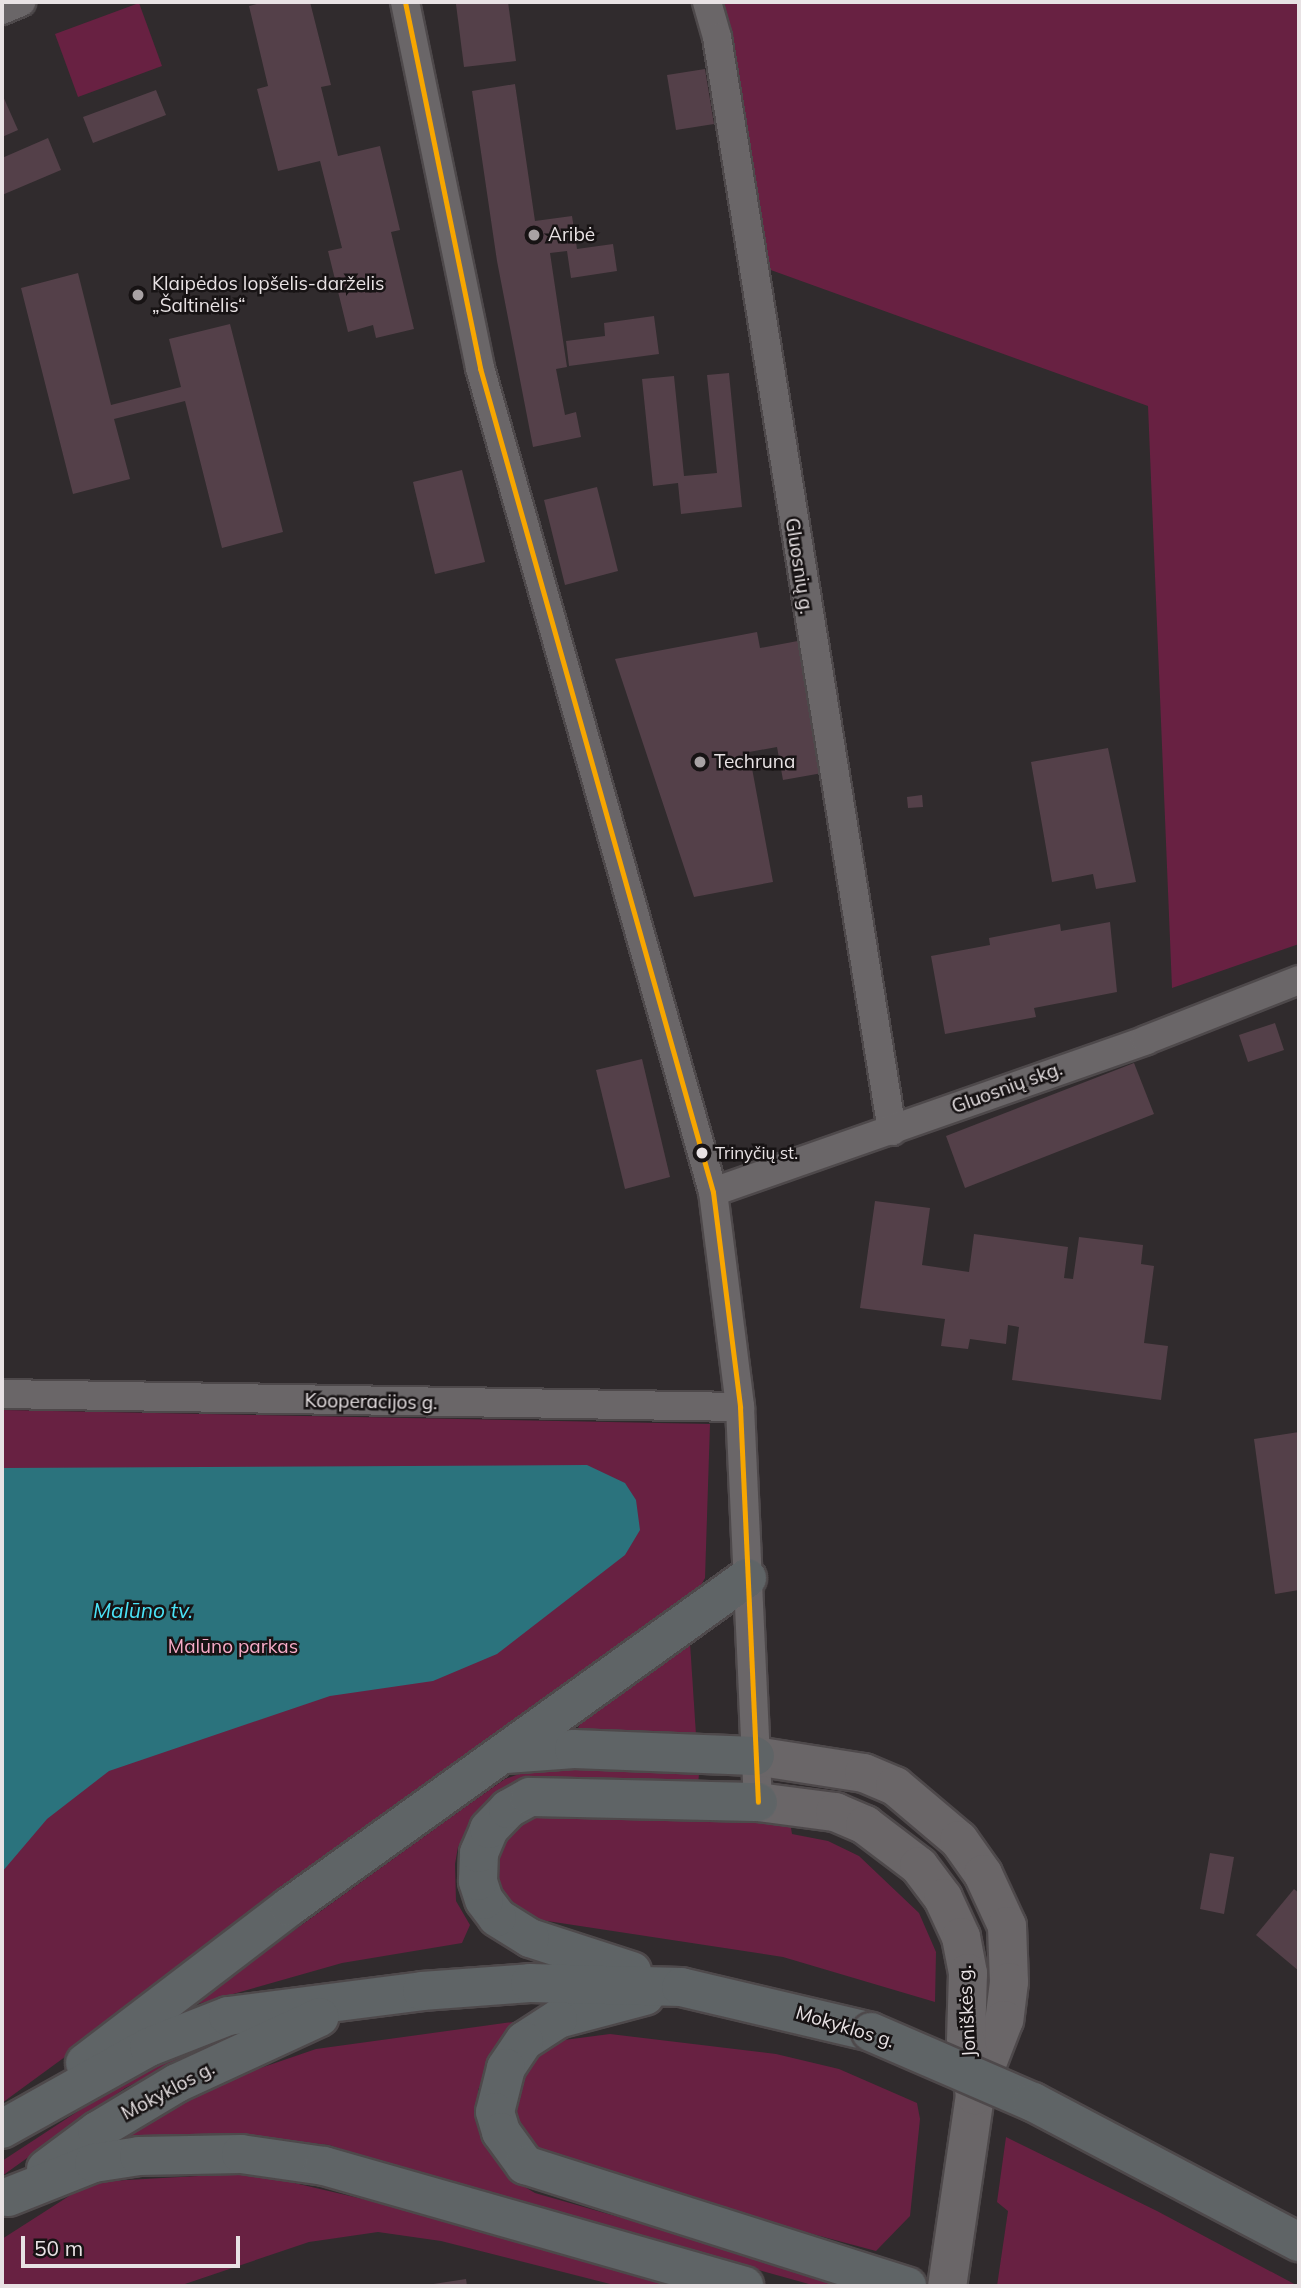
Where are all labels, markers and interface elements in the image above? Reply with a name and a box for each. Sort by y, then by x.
place label: Aribė [548,224,595,246]
marker: Aribė [526,227,542,243]
place label: Klaipėdos lopšelis-darželis „Šaltinėlis“ [152,273,384,317]
marker: Klaipėdos lopšelis-darželis „Šaltinėlis“ [130,287,146,303]
street label: Gluosnių g. [780,516,818,616]
place label: Techruna [714,751,795,773]
marker: Techruna [692,754,708,770]
street label: Gluosnių skg. [949,1057,1065,1119]
place label: Trinyčių st. [715,1143,798,1163]
marker: Trinyčių st. [695,1146,709,1160]
street label: Kooperacijos g. [304,1389,438,1415]
water label: Malūno tv. [93,1597,193,1623]
park label: Malūno parkas [168,1636,298,1658]
street label: Joniškės g. [953,1964,981,2058]
street label: Mokyklos g. [793,2001,897,2053]
street label: Mokyklos g. [118,2057,218,2125]
scale bar [24,2222,243,2266]
text: 50 m [34,2235,83,2261]

